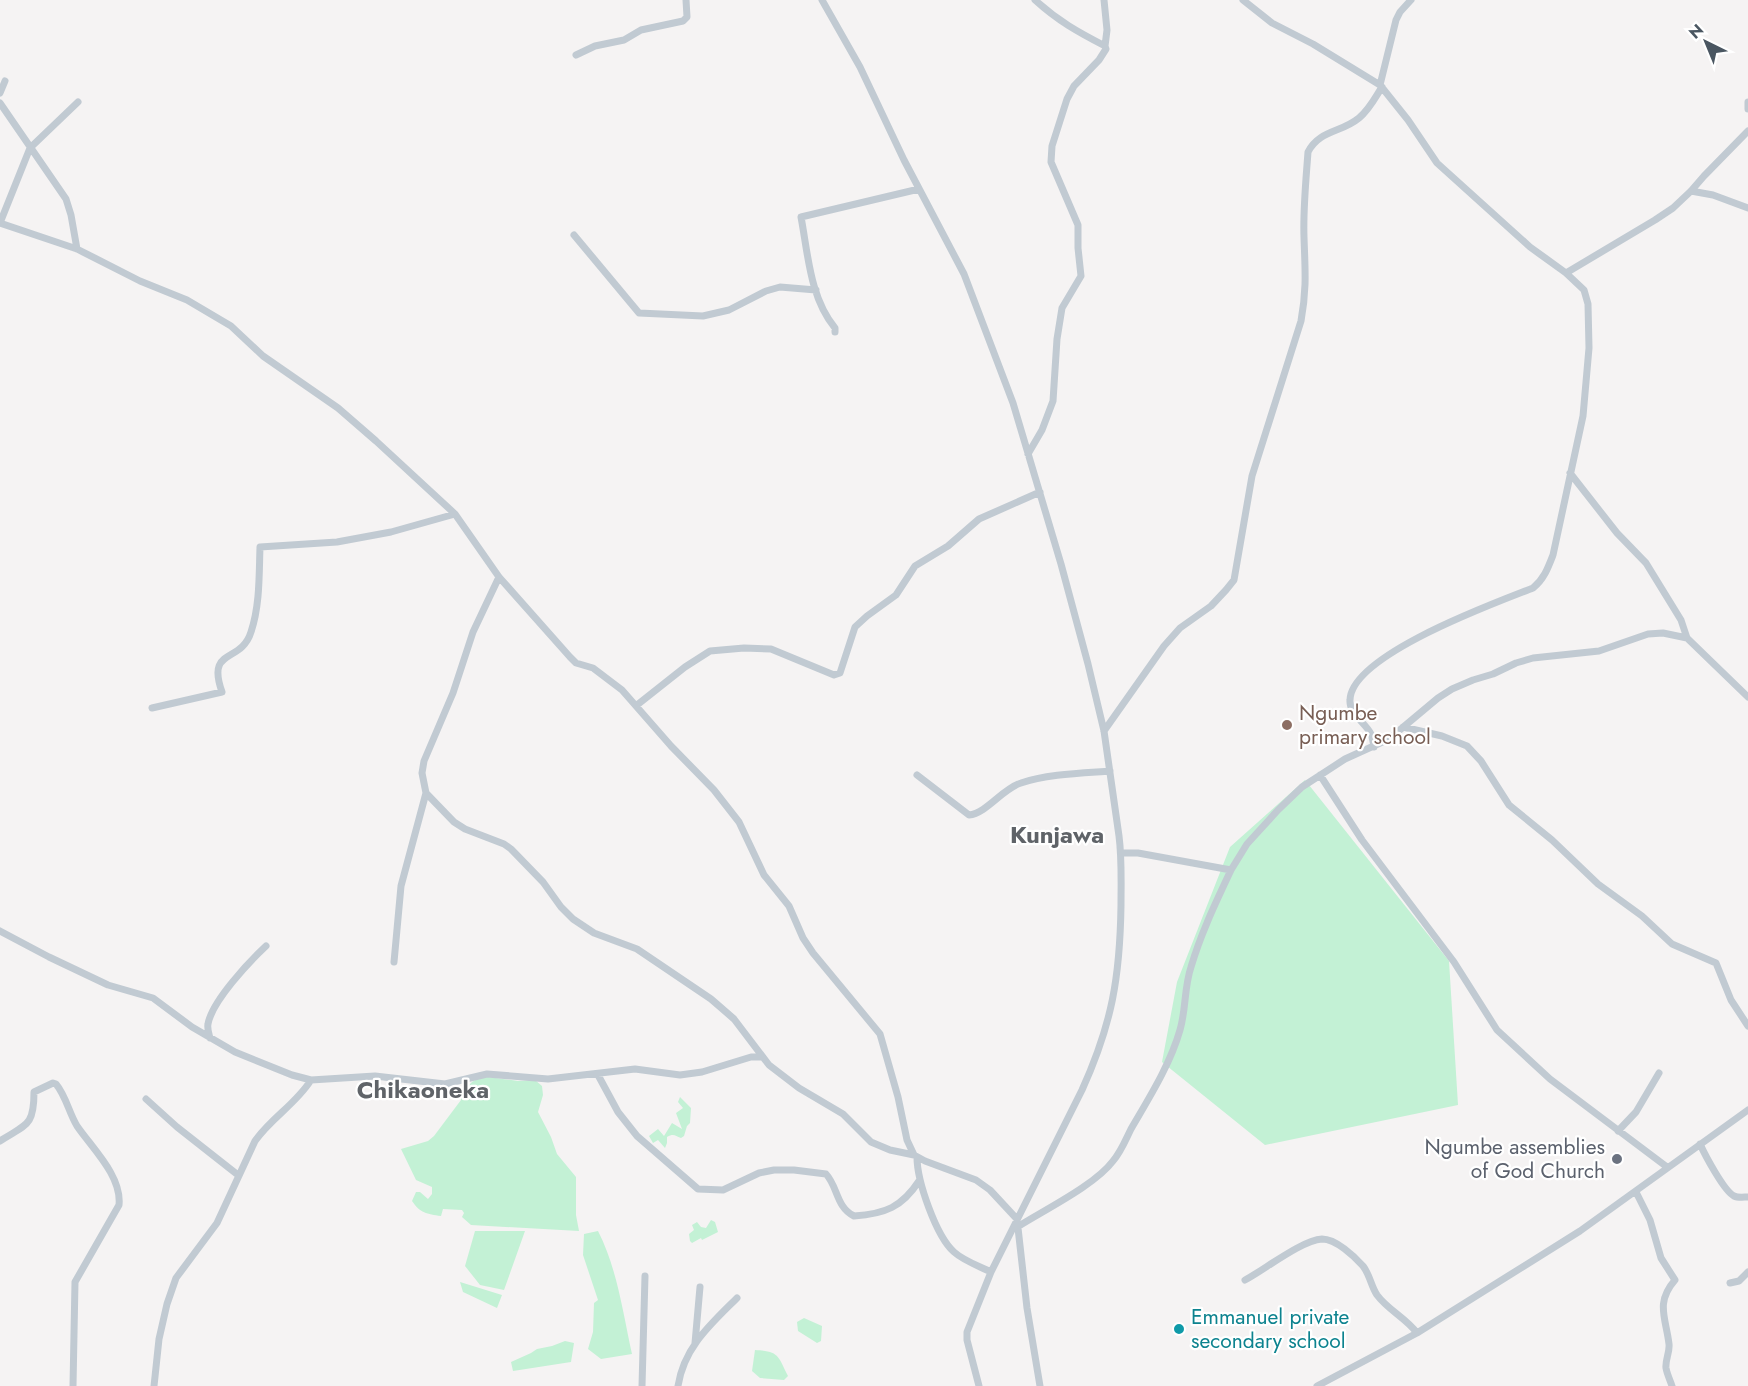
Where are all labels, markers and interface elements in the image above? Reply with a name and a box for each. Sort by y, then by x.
north arrow [1676,12,1736,72]
text: N [1684,19,1709,44]
place label: Ngumbe primary school [1299,698,1431,752]
marker: Ngumbe primary school [1280,718,1294,732]
district label: Kunjawa [1010,817,1104,852]
district label: Chikaoneka [357,1072,489,1107]
place label: Ngumbe assemblies of God Church [1425,1132,1605,1186]
marker: Ngumbe assemblies of God Church [1610,1152,1624,1166]
place label: Emmanuel private secondary school [1191,1302,1349,1356]
marker: Emmanuel private secondary school [1172,1322,1186,1336]

